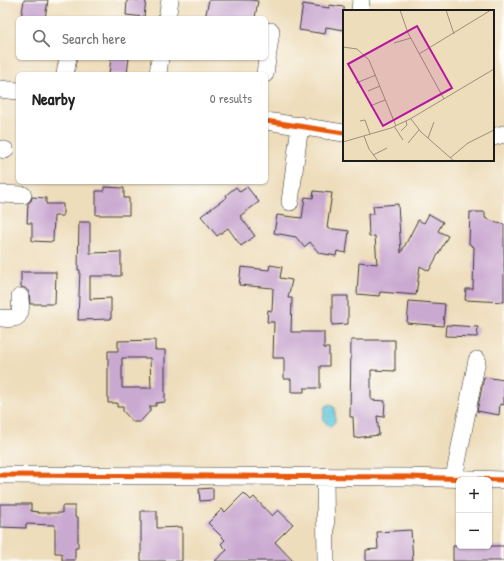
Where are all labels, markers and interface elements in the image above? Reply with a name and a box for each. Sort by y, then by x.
inset map [343,10,494,161]
search box [16,16,268,60]
icon: search [30,27,52,49]
text: Search here [62,28,126,49]
text: Nearby [32,87,75,110]
text: 0 results [210,89,252,107]
map controls [456,477,492,549]
button: + [456,477,492,513]
button: − [456,513,492,549]

